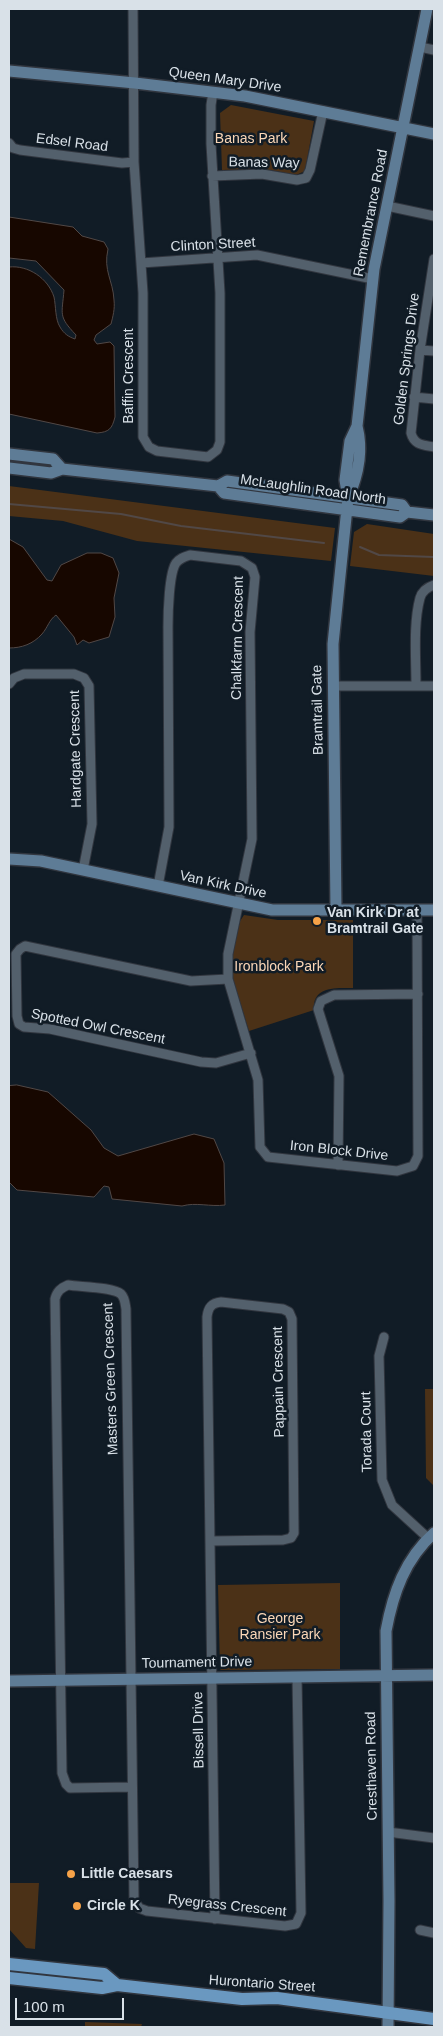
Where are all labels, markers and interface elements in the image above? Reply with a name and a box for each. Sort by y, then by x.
street label: Queen Mary Drive [168,64,282,96]
street label: Edsel Road [35,130,109,156]
park label: Banas Park [215,131,287,147]
street label: Remembrance Road [350,148,392,278]
street label: Banas Way [228,154,300,172]
street label: Clinton Street [170,234,256,256]
street label: Golden Springs Drive [391,292,423,426]
street label: Baffin Crescent [121,328,137,424]
street label: McLaughlin Road North [239,471,387,509]
street label: Chalkfarm Crescent [229,576,247,700]
street label: Bramtrail Gate [309,665,327,755]
street label: Hardgate Crescent [67,690,85,808]
street label: Van Kirk Drive [178,868,268,902]
place label: Van Kirk Dr at Bramtrail Gate [327,905,423,938]
marker: Van Kirk Dr at Bramtrail Gate [311,915,323,927]
park label: Ironblock Park [234,959,324,975]
street label: Spotted Owl Crescent [30,1006,166,1048]
street label: Iron Block Drive [289,1137,389,1165]
street label: Masters Green Crescent [100,1303,122,1455]
street label: Pappain Crescent [270,1326,288,1438]
street label: Torada Court [358,1391,376,1473]
park label: George Ransier Park [240,1611,320,1644]
street label: Tournament Drive [142,1654,252,1672]
street label: Bissell Drive [190,1691,208,1769]
street label: Cresthaven Road [363,1711,381,1821]
place label: Little Caesars [81,1866,173,1882]
marker: Little Caesars [65,1868,77,1880]
street label: Ryegrass Crescent [167,1891,287,1921]
place label: Circle K [87,1898,140,1914]
marker: Circle K [71,1900,83,1912]
street label: Hurontario Street [208,1972,316,1996]
scale bar [18,1988,126,2020]
text: 100 m [23,1998,65,2015]

